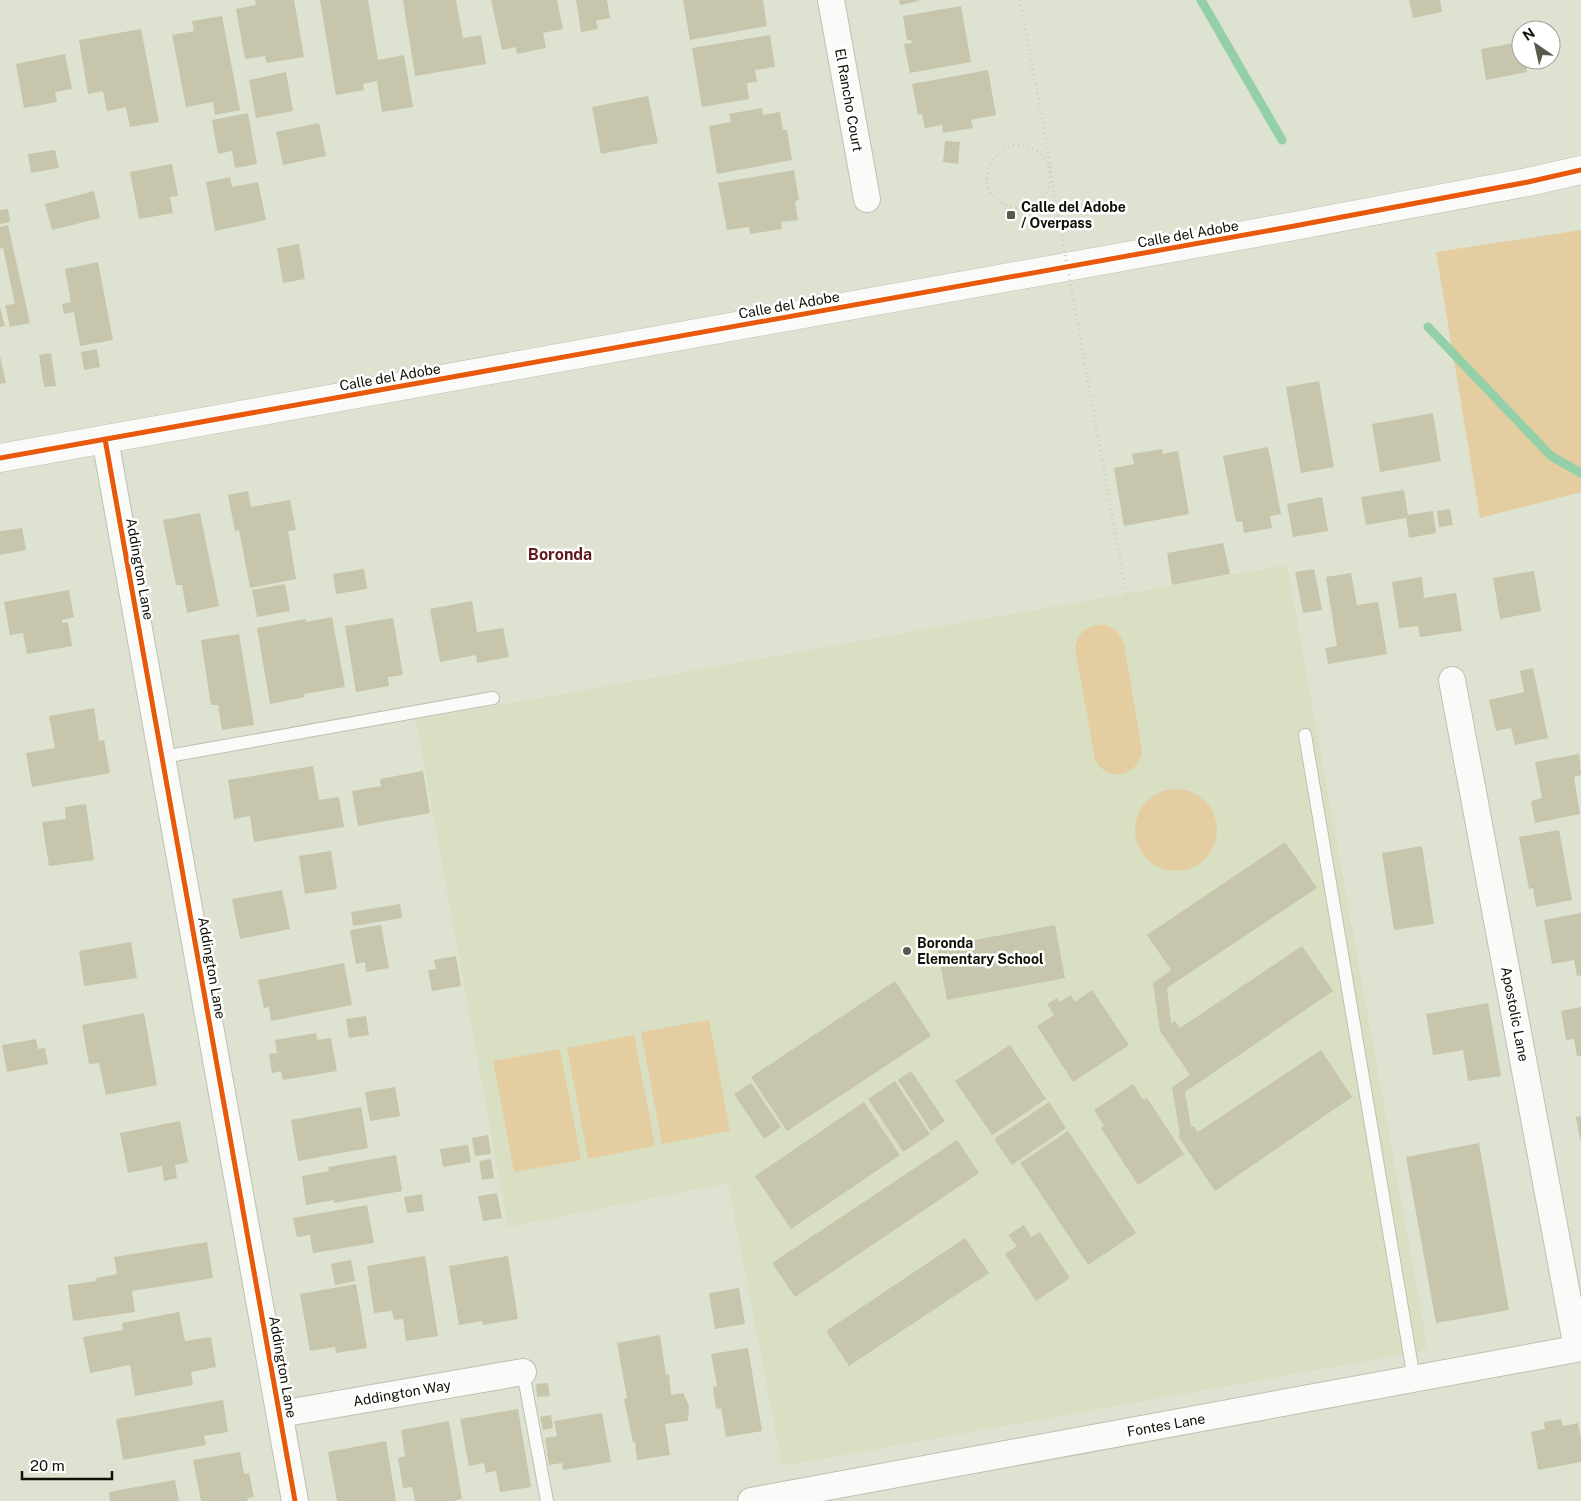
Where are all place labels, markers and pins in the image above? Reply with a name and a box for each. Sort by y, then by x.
place label: Calle del Adobe / Overpass [1021,199,1126,231]
marker: Calle del Adobe / Overpass [1005,209,1017,221]
place label: Boronda Elementary School [917,935,1044,967]
marker: Boronda Elementary School [901,945,913,957]

